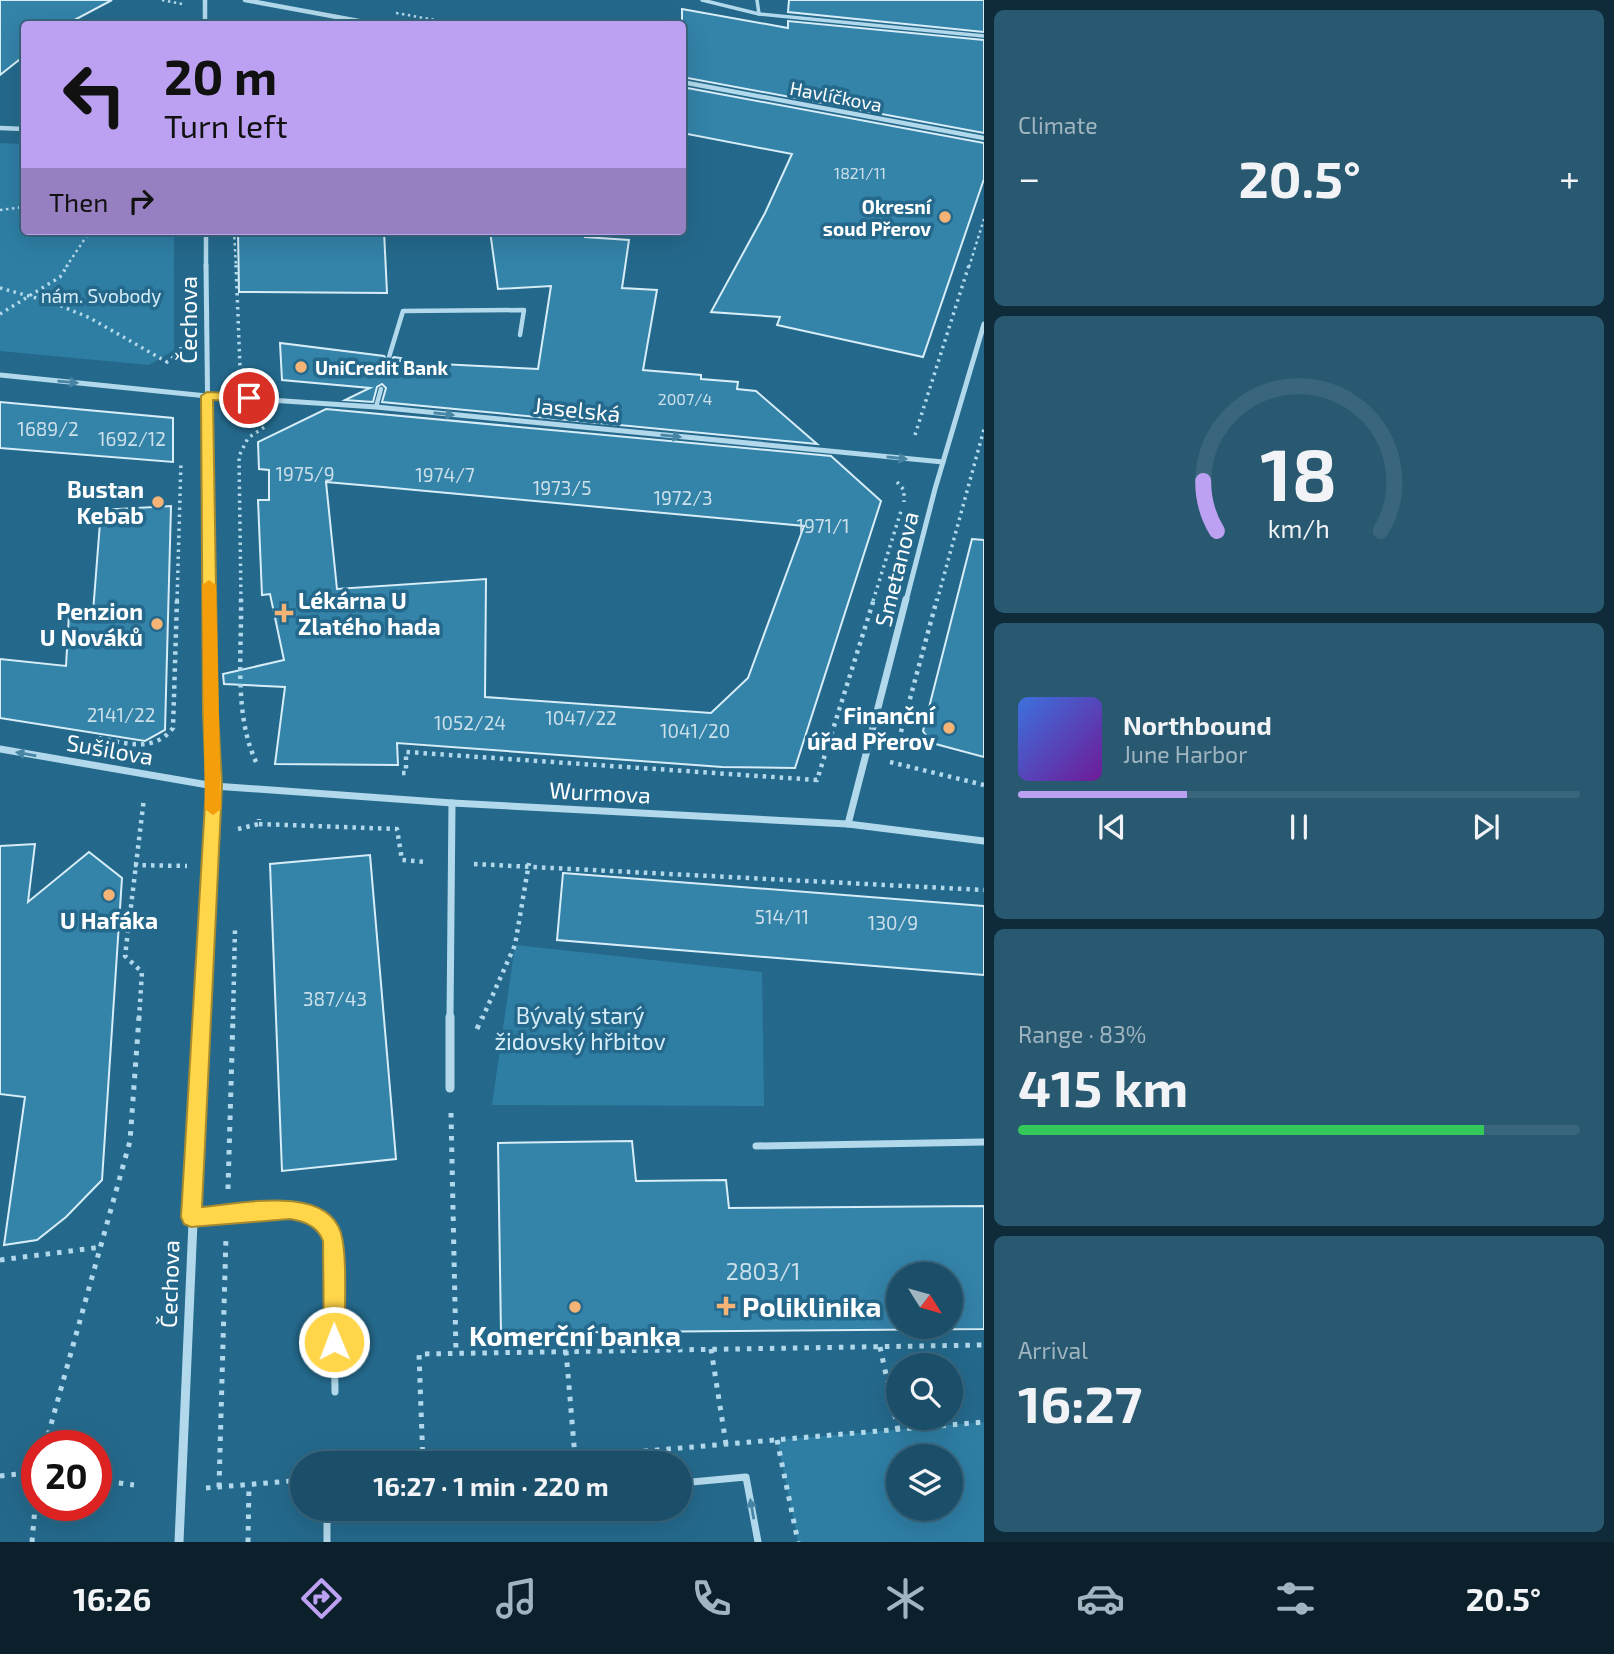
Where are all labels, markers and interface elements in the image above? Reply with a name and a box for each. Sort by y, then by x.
text: 20 m [164,46,277,105]
icon: left [49,49,140,140]
street label: Havlíčkova [788,76,884,116]
text: Turn left [164,106,288,144]
text: Climate [1018,111,1098,139]
text: 20.5° [1238,146,1361,208]
text: − [1018,154,1040,200]
text: + [1559,154,1580,200]
house number: 1821/11 [834,163,886,182]
icon: right [122,182,160,220]
text: Then [49,186,108,217]
place label: Okresní soud Přerov [823,195,933,240]
marker: Okresní soud Přerov [937,209,953,225]
street label: Čechova [174,276,202,364]
park label: nám. Svobody [41,284,161,307]
place label: UniCredit Bank [315,356,448,379]
marker: UniCredit Bank [293,359,309,375]
pin [219,368,279,428]
one-way arrow [57,376,79,387]
icon: arrive [230,379,268,417]
house number: 2007/4 [658,389,712,408]
street label: Jaselská [532,391,622,427]
one-way arrow [433,409,455,420]
house number: 1689/2 [17,417,79,440]
house number: 1692/12 [98,427,166,450]
text: 18 [1261,428,1337,516]
one-way arrow [660,431,682,442]
one-way arrow [886,453,908,464]
house number: 1975/9 [275,462,335,485]
house number: 1974/7 [415,463,475,486]
place label: Bustan Kebab [67,475,144,529]
house number: 1973/5 [533,476,591,499]
house number: 1972/3 [653,486,713,509]
marker: Bustan Kebab [150,494,166,510]
street label: Smetanova [868,508,924,630]
text: km/h [1268,512,1330,542]
house number: 1971/1 [796,514,850,537]
place label: Lékárna U Zlatého hada [298,586,441,640]
place label: Penzion U Nováků [40,597,143,651]
marker: Lékárna U Zlatého hada [276,605,292,621]
marker: Penzion U Nováků [149,616,165,632]
place label: Finanční úřad Přerov [807,701,937,755]
house number: 2141/22 [87,703,155,726]
house number: 1047/22 [545,706,617,729]
text: Northbound [1123,709,1272,740]
house number: 1052/24 [434,711,506,734]
house number: 1041/20 [660,719,730,742]
marker: Finanční úřad Přerov [941,720,957,736]
street label: Sušilova [64,728,156,770]
text: June Harbor [1123,740,1247,768]
one-way arrow [15,748,37,759]
street label: Wurmova [549,775,651,809]
icon: previous [1093,808,1131,846]
icon: pause [1280,808,1318,846]
icon: next [1467,808,1505,846]
marker: U Hafáka [101,887,117,903]
house number: 514/11 [755,905,809,928]
place label: U Hafáka [60,906,158,934]
house number: 130/9 [868,911,918,934]
house number: 387/43 [303,987,367,1010]
park label: Bývalý starý židovský hřbitov [494,1001,666,1055]
text: Range · 83% [1018,1020,1146,1048]
text: 415 km [1018,1055,1188,1117]
street label: Čechova [153,1240,185,1328]
house number: 2803/1 [726,1257,800,1285]
north arrow [886,1262,962,1339]
map controls [886,1262,963,1521]
place label: Poliklinika [742,1289,881,1323]
marker: Poliklinika [716,1296,736,1316]
marker: Komerční banka [567,1299,583,1315]
position arrow [297,1305,371,1379]
place label: Komerční banka [469,1318,681,1352]
text: Arrival [1018,1336,1088,1364]
button: search [886,1353,963,1430]
text: 16:27 [1018,1371,1142,1433]
speed limit sign: 20 [21,1430,112,1521]
button: layers [886,1444,963,1521]
text: 16:27 · 1 min · 220 m [373,1470,609,1501]
one-way arrow [746,1498,757,1520]
icon: directions [297,1574,346,1623]
icon: music [492,1574,541,1623]
icon: phone [687,1574,736,1623]
icon: climate [881,1574,930,1623]
icon: car [1076,1574,1125,1623]
icon: filters [1271,1574,1320,1623]
text: 16:26 [73,1579,151,1617]
text: 20.5° [1466,1579,1541,1617]

